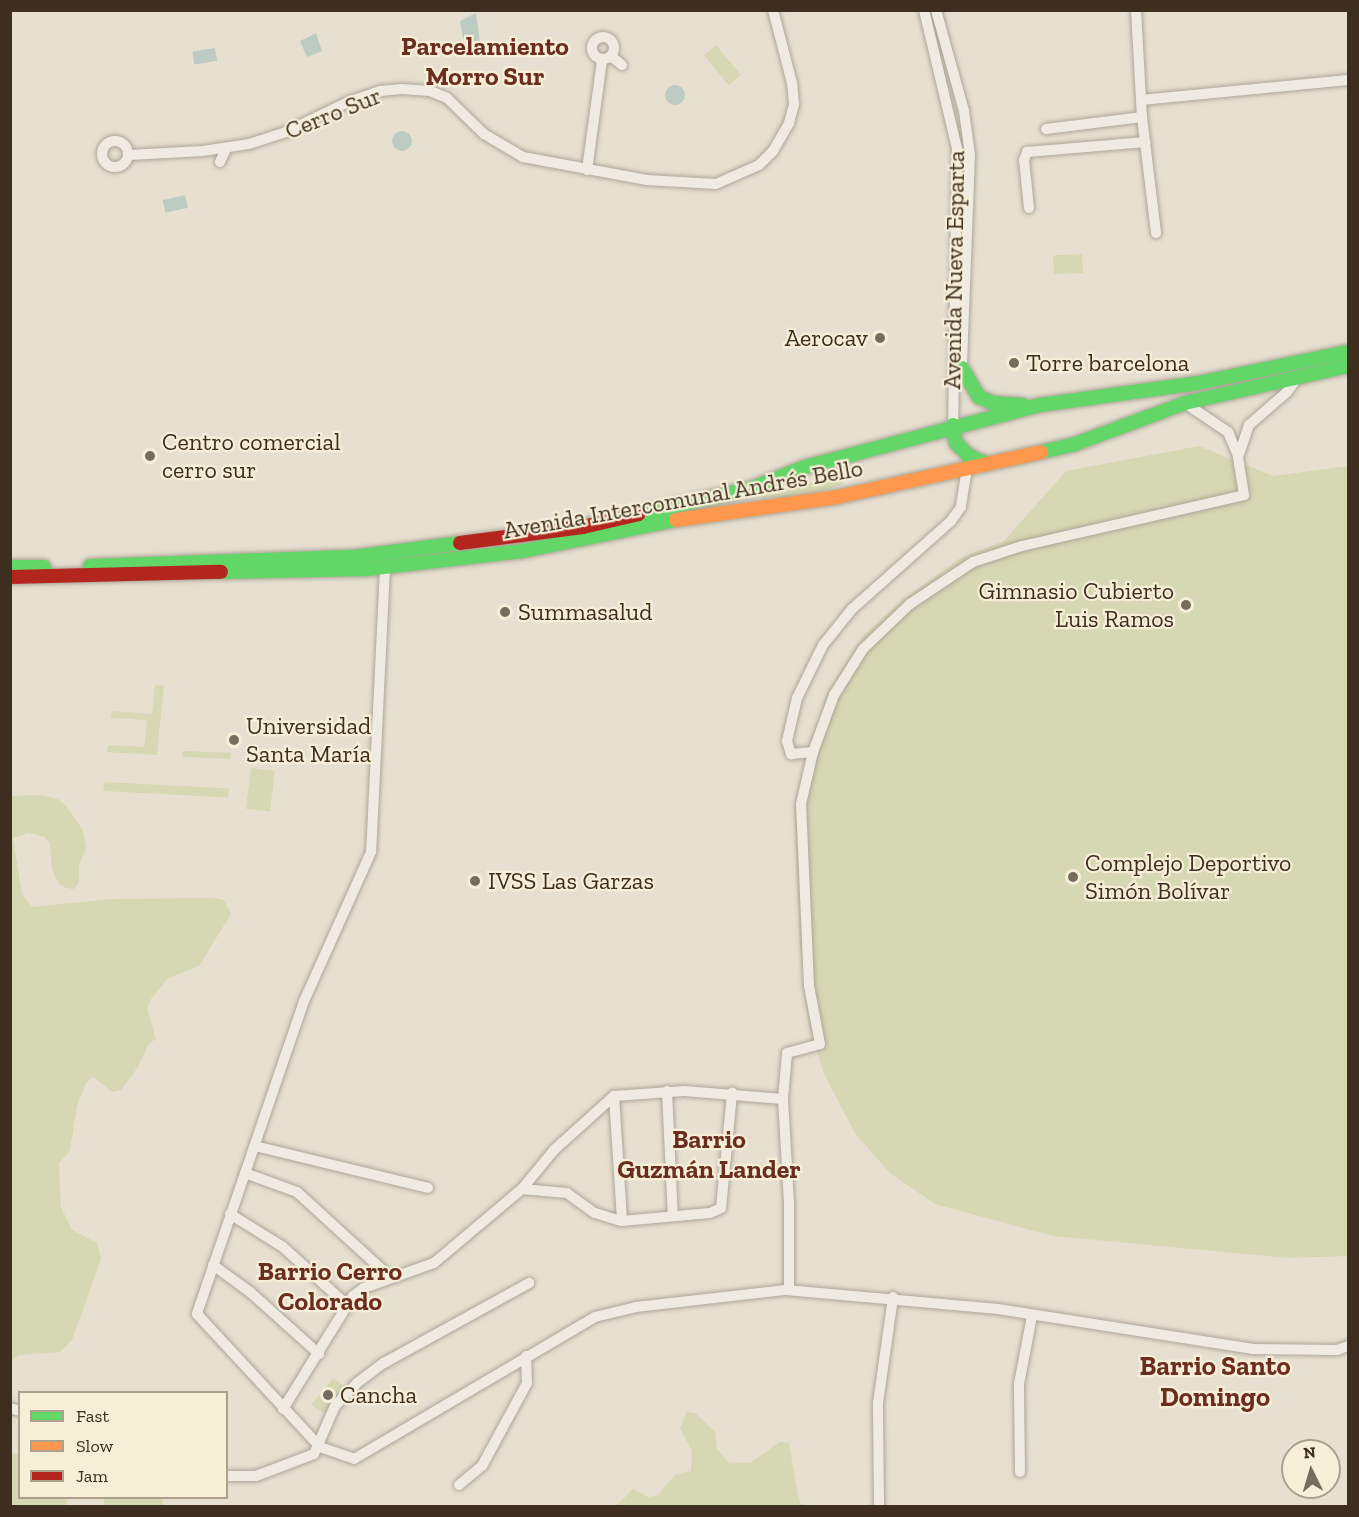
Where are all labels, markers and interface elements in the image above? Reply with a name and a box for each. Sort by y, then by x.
district label: Parcelamiento Morro Sur [401,31,569,92]
street label: Cerro Sur [281,81,385,145]
street label: Avenida Nueva Esparta [938,150,970,390]
place label: Aerocav [785,324,868,352]
marker: Aerocav [873,331,887,345]
place label: Torre barcelona [1026,349,1189,377]
marker: Torre barcelona [1007,356,1021,370]
place label: Centro comercial cerro sur [162,428,341,484]
marker: Centro comercial cerro sur [143,449,157,463]
street label: Avenida Intercomunal Andrés Bello [501,453,865,545]
place label: Gimnasio Cubierto Luis Ramos [979,577,1174,633]
place label: Summasalud [518,598,652,626]
marker: Gimnasio Cubierto Luis Ramos [1179,598,1193,612]
marker: Summasalud [496,603,514,621]
place label: Universidad Santa María [246,712,371,768]
marker: Universidad Santa María [227,733,241,747]
place label: Complejo Deportivo Simón Bolívar [1085,849,1291,905]
place label: IVSS Las Garzas [488,867,654,895]
marker: Complejo Deportivo Simón Bolívar [1066,870,1080,884]
marker: IVSS Las Garzas [466,872,484,890]
district label: Barrio Guzmán Lander [617,1124,801,1186]
district label: Barrio Cerro Colorado [258,1256,402,1318]
district label: Barrio Santo Domingo [1139,1350,1291,1413]
place label: Cancha [340,1381,417,1409]
marker: Cancha [321,1388,335,1402]
legend [18,1391,228,1499]
text: Fast [76,1405,109,1427]
text: Slow [76,1435,113,1457]
north arrow [1281,1439,1341,1499]
text: N [1303,1443,1316,1463]
text: Jam [76,1465,108,1487]

